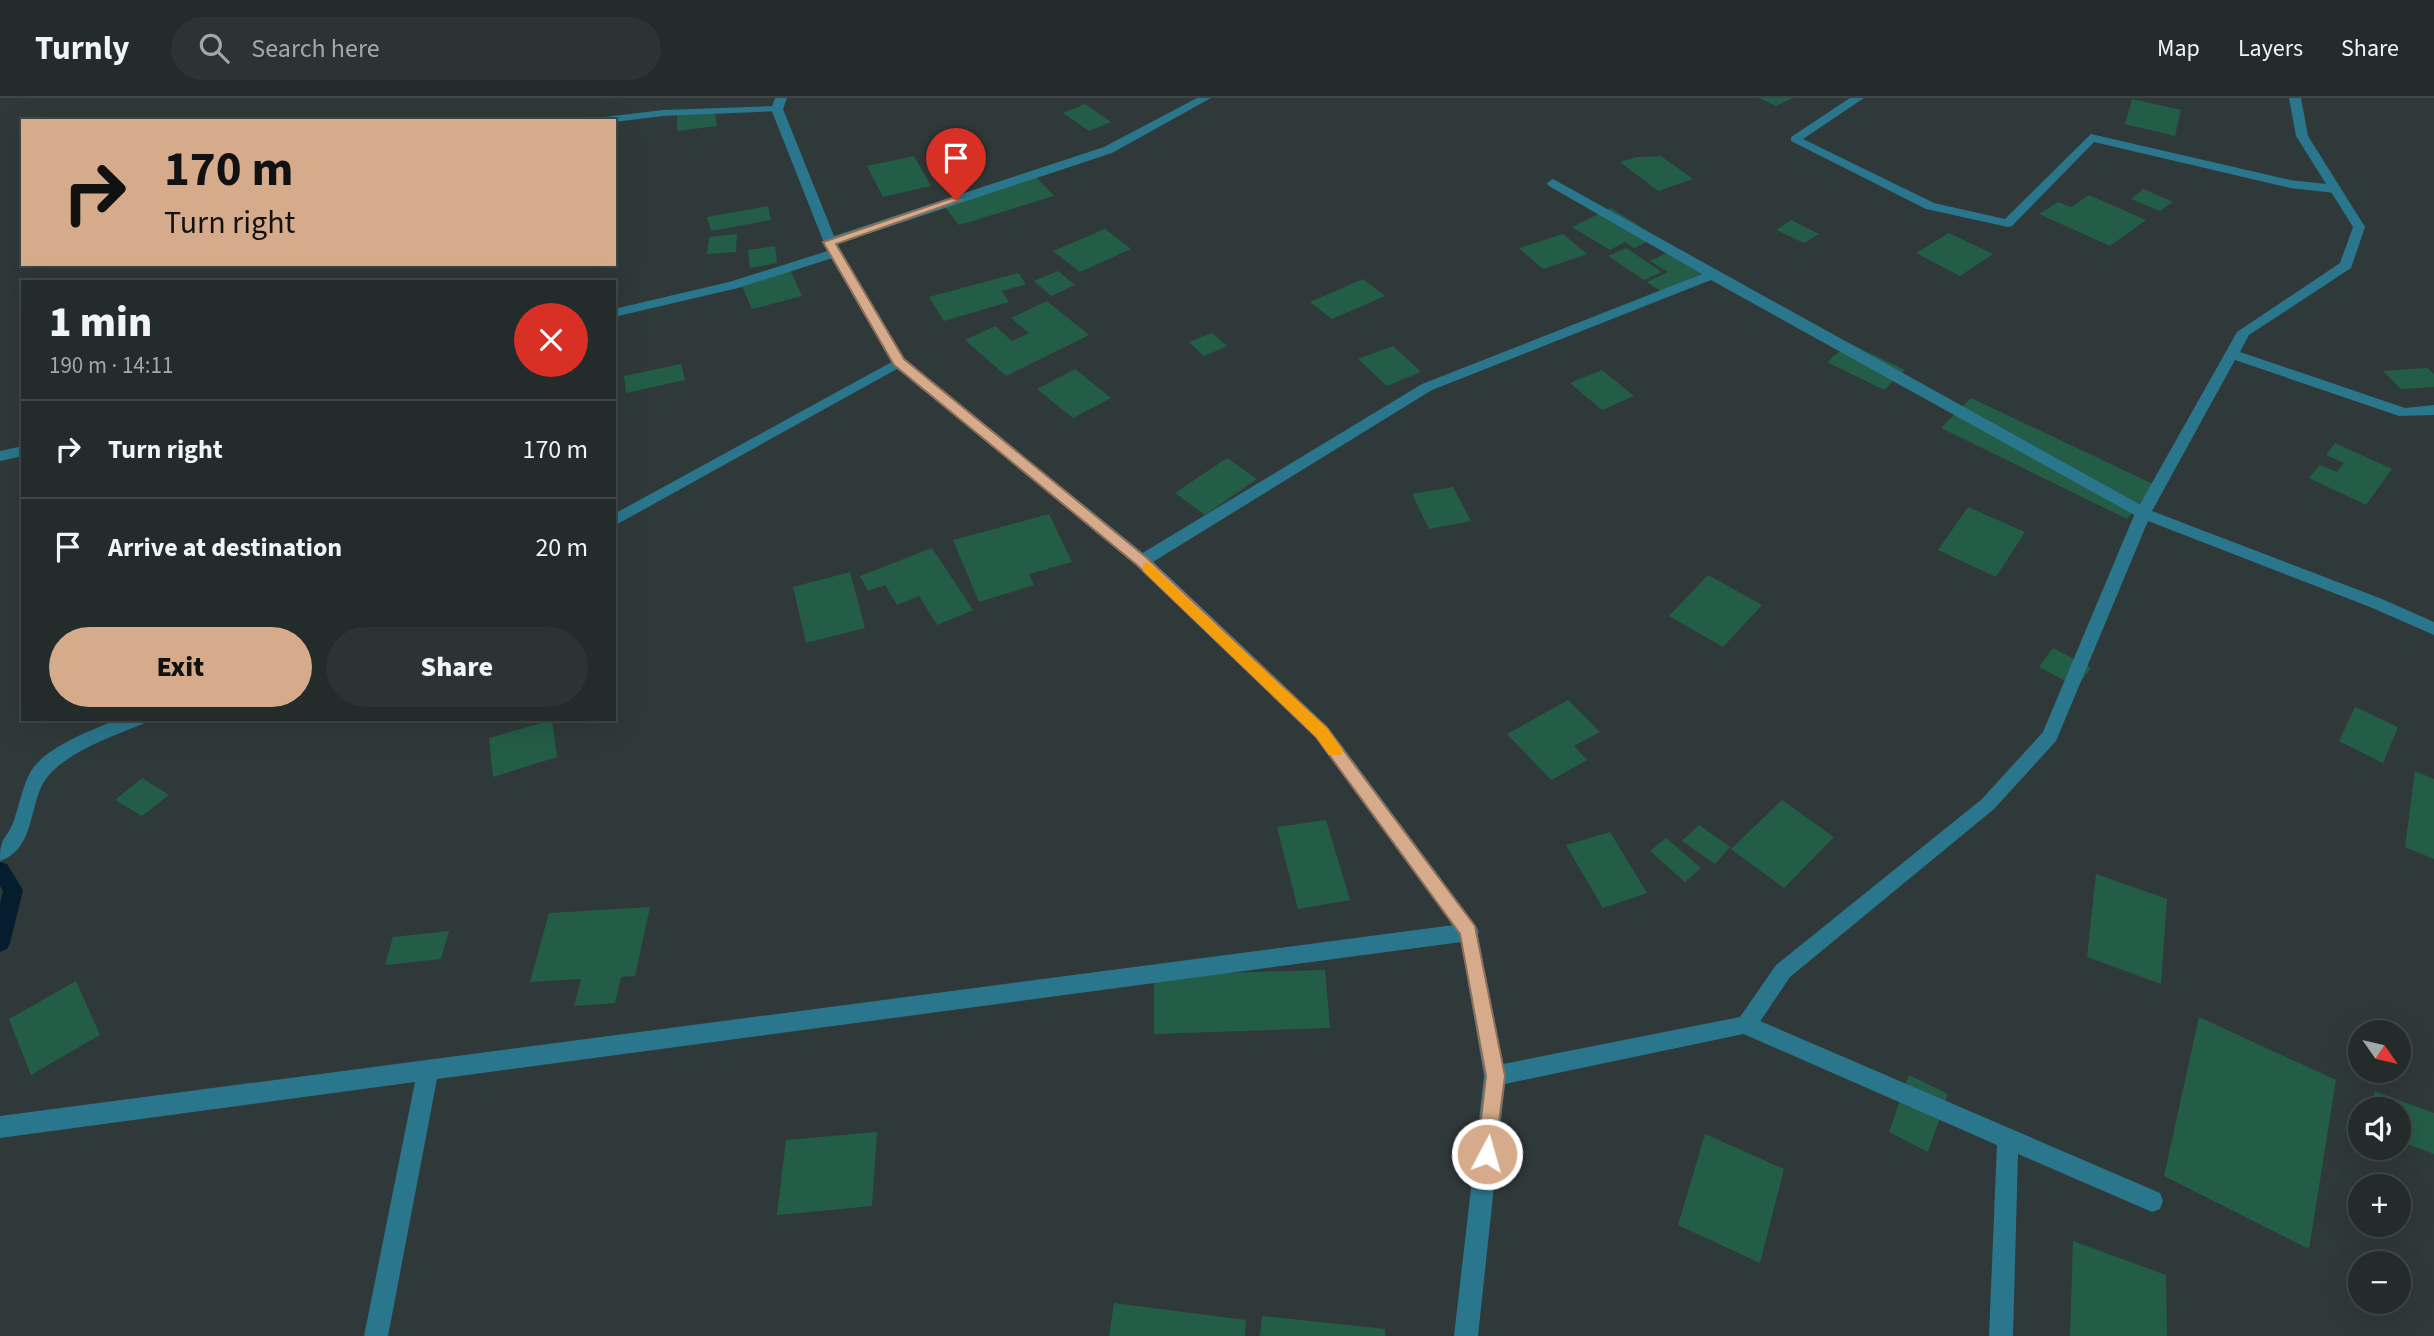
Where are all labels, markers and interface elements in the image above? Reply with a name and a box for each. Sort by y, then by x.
search box [171,17,661,80]
text: Turnly [35,25,129,72]
icon: search [195,29,233,67]
text: Search here [251,30,380,67]
text: Map [2157,31,2200,66]
text: Layers [2238,31,2303,66]
text: Share [2341,31,2399,66]
pin [926,128,986,200]
text: 170 m [164,135,293,205]
icon: arrive [937,139,975,177]
icon: right [49,147,140,238]
text: Turn right [164,200,295,246]
text: 1 min [49,293,152,353]
button: close [514,303,588,377]
text: 190 m · 14:11 [49,349,173,382]
icon: right [49,430,87,468]
text: Turn right [108,431,223,468]
text: 170 m [522,431,588,468]
icon: arrive [49,528,87,566]
text: Arrive at destination [108,529,342,566]
text: 20 m [535,529,588,566]
button: Exit [49,627,312,707]
button: Share [326,627,588,707]
north arrow [2348,1020,2412,1083]
map controls [2348,1020,2411,1314]
button: sound [2348,1097,2411,1160]
position arrow [1450,1117,1524,1191]
button: + [2348,1174,2411,1237]
button: − [2348,1251,2411,1314]

